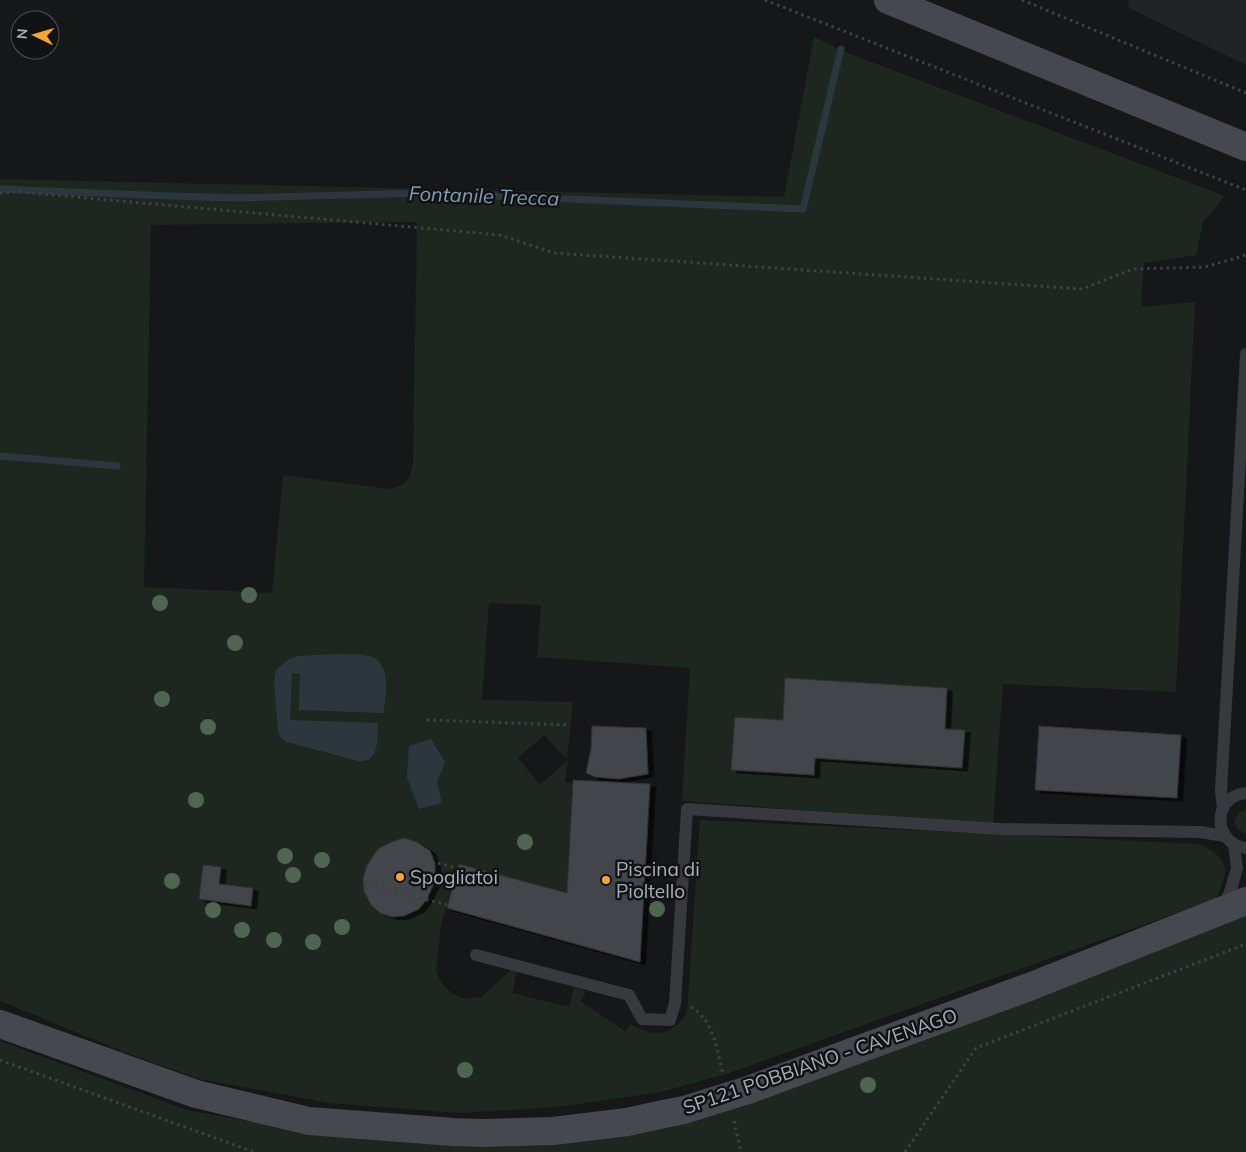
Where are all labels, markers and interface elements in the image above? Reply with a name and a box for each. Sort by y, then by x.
north arrow [10,10,60,60]
text: N [13,28,31,40]
water label: Fontanile Trecca [408,180,560,211]
place label: Piscina di Pioltello [616,857,700,903]
place label: Spogliatoi [410,865,498,889]
marker: Spogliatoi [394,871,406,883]
marker: Piscina di Pioltello [600,874,612,886]
street label: SP121 POBBIANO - CAVENAGO [680,1003,960,1119]

